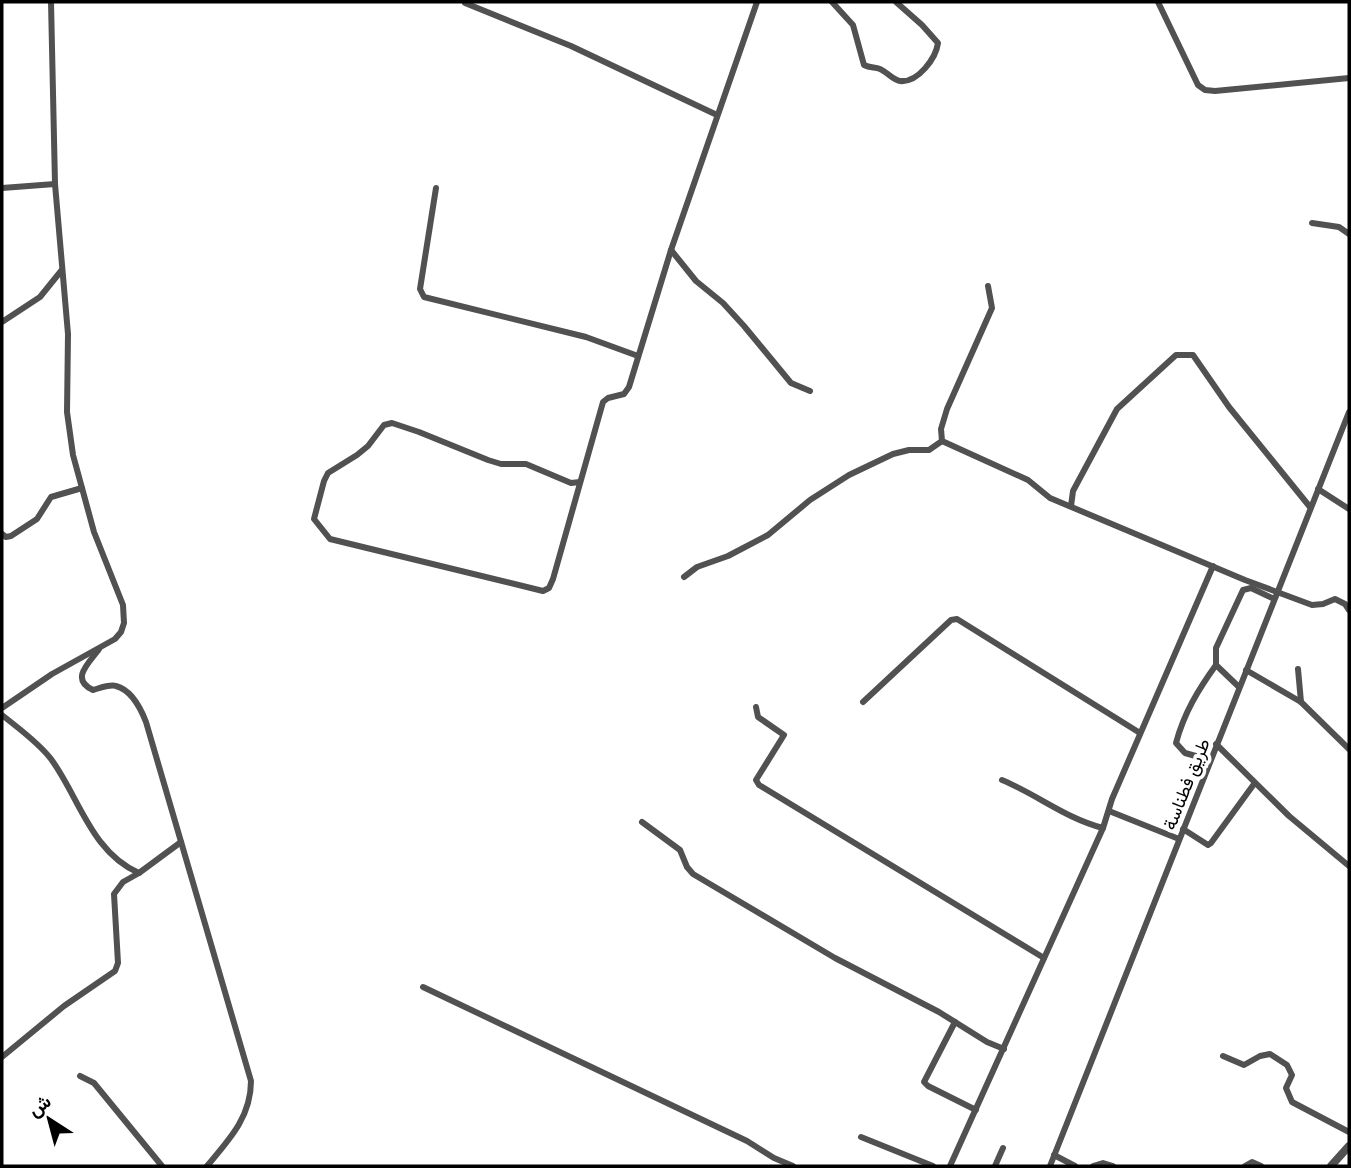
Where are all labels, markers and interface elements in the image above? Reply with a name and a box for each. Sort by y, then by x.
street label: طريق فطناسة [1155,734,1217,834]
north arrow [14,1084,84,1154]
text: ش [21,1086,57,1123]

